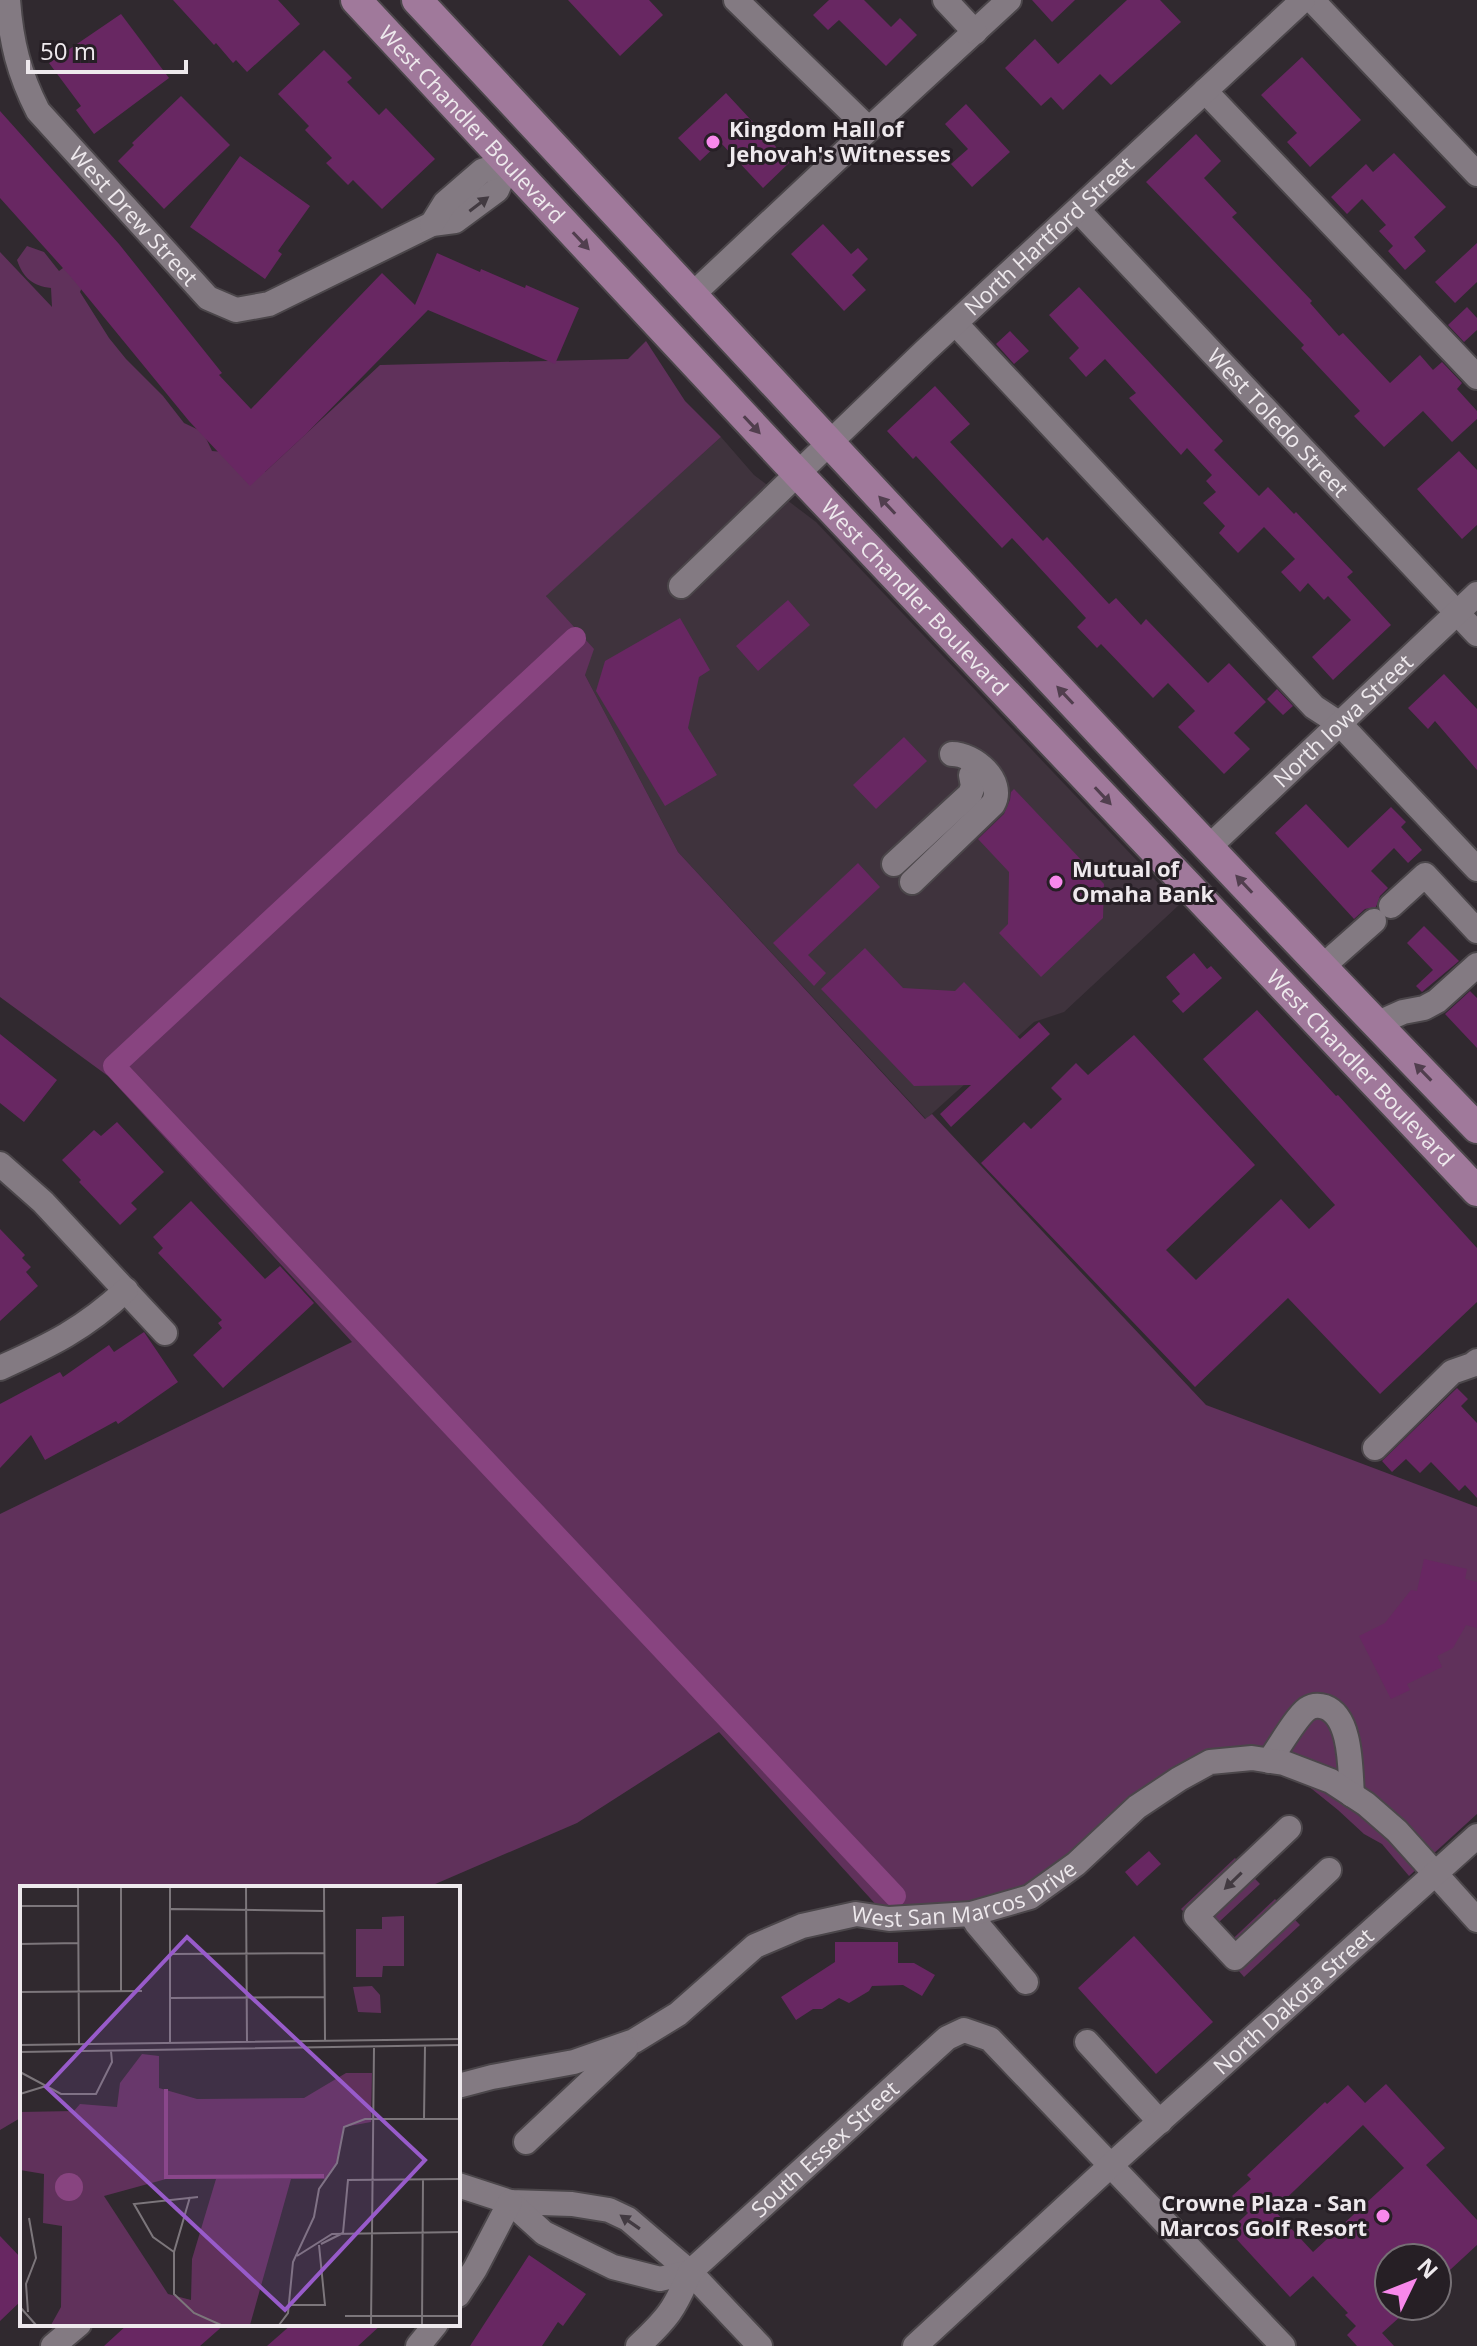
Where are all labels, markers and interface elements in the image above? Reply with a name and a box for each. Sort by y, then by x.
street label: West Chandler Boulevard [373,18,572,229]
scale bar [28,24,186,74]
text: 50 m [40,34,96,67]
place label: Kingdom Hall of Jehovah's Witnesses [727,113,951,168]
marker: Kingdom Hall of Jehovah's Witnesses [704,133,722,151]
street label: West Drew Street [63,139,206,292]
street label: North Hartford Street [957,149,1140,321]
one-way arrow [468,196,489,212]
one-way arrow [572,231,590,250]
street label: West Toledo Street [1201,341,1356,503]
one-way arrow [743,416,761,435]
street label: West Chandler Boulevard [815,492,1016,702]
one-way arrow [879,496,897,515]
street label: North Iowa Street [1266,647,1419,793]
one-way arrow [1057,685,1075,704]
one-way arrow [1093,786,1111,805]
place label: Mutual of Omaha Bank [1072,853,1214,908]
marker: Mutual of Omaha Bank [1047,873,1065,891]
one-way arrow [1235,875,1253,894]
street label: West Chandler Boulevard [1261,962,1462,1172]
one-way arrow [1414,1063,1432,1082]
street label: West San Marcos Drive [850,1853,1082,1933]
one-way arrow [1224,1872,1243,1890]
inset map [20,1886,460,2326]
street label: North Dakota Street [1206,1920,1380,2080]
street label: South Essex Street [744,2073,905,2224]
place label: Crowne Plaza - San Marcos Golf Resort [1159,2187,1367,2242]
marker: Crowne Plaza - San Marcos Golf Resort [1374,2207,1392,2225]
one-way arrow [619,2215,640,2230]
north arrow [1373,2242,1453,2322]
text: N [1411,2251,1445,2284]

